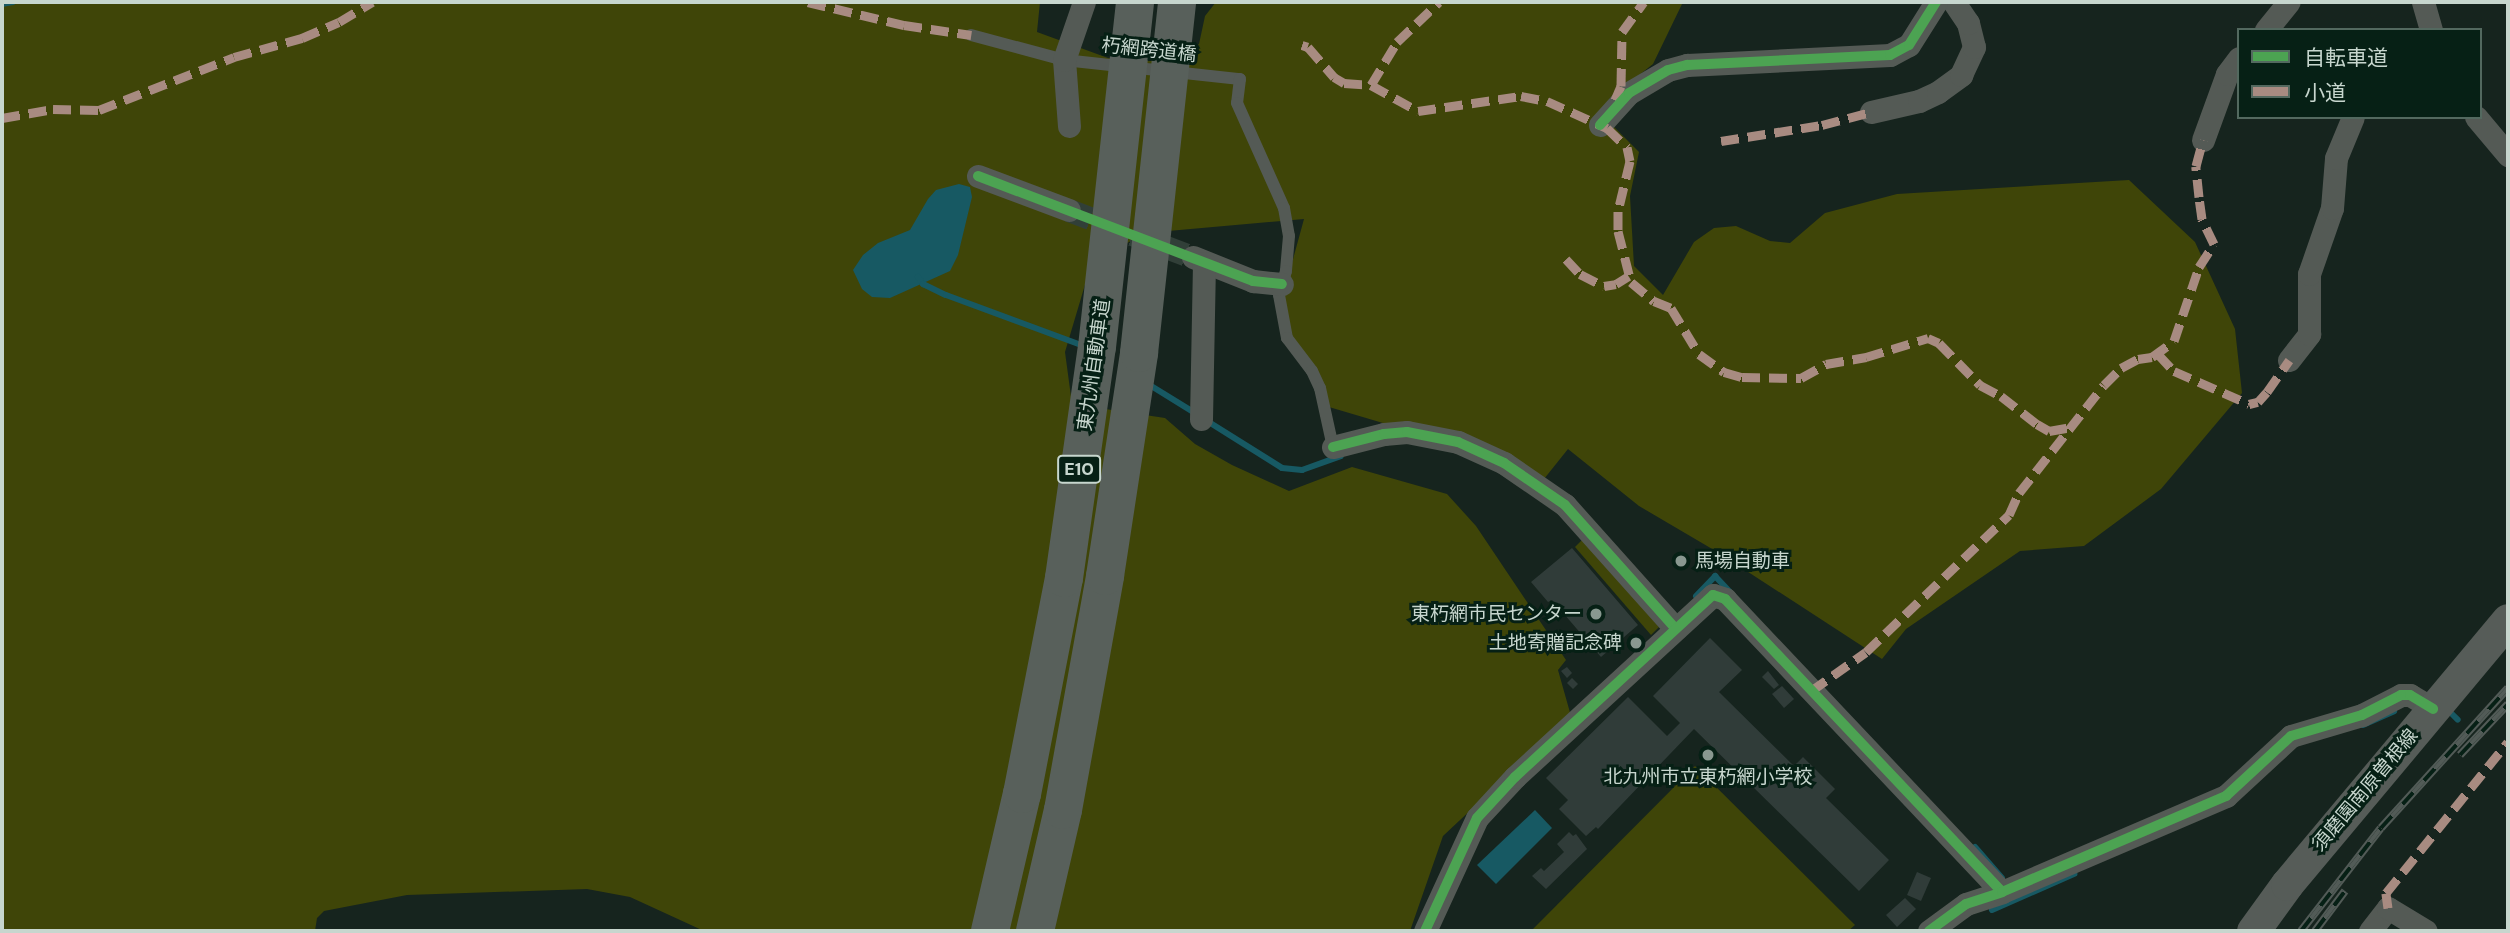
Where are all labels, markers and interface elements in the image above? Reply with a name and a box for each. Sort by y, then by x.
legend [2237,28,2482,119]
street label: 朽網跨道橋 [1101,34,1197,66]
text: 自転車道 [2304,44,2388,72]
text: 小道 [2304,79,2346,107]
street label: 東九州自動車道 [1073,298,1115,432]
road number: E10 [1056,454,1102,484]
place label: 馬場自動車 [1695,550,1790,572]
marker: 馬場自動車 [1673,553,1689,569]
place label: 東朽網市民センター [1411,603,1582,625]
marker: 東朽網市民センター [1588,606,1604,622]
place label: 土地寄贈記念碑 [1489,632,1622,654]
marker: 土地寄贈記念碑 [1628,635,1644,651]
street label: 須磨園南原曽根線 [2307,724,2423,856]
marker: 北九州市立東朽網小学校 [1700,747,1716,763]
place label: 北九州市立東朽網小学校 [1604,766,1812,788]

